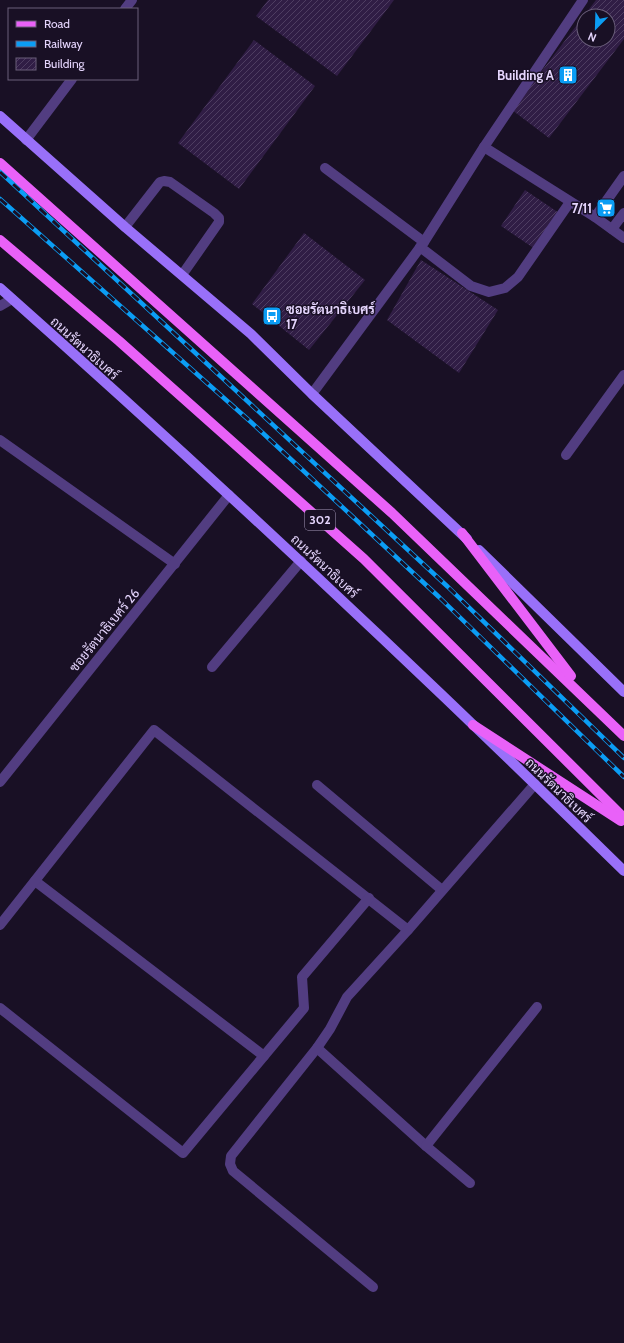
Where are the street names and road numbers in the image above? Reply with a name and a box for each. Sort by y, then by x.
street label: ถนนรัตนาธิเบศร์ [48,312,123,383]
road number: 302 [305,510,335,530]
street label: ถนนรัตนาธิเบศร์ [288,530,363,601]
street label: ซอยรัตนาธิเบศร์ 26 [65,584,142,675]
street label: ถนนรัตนาธิเบศร์ [522,753,596,826]

